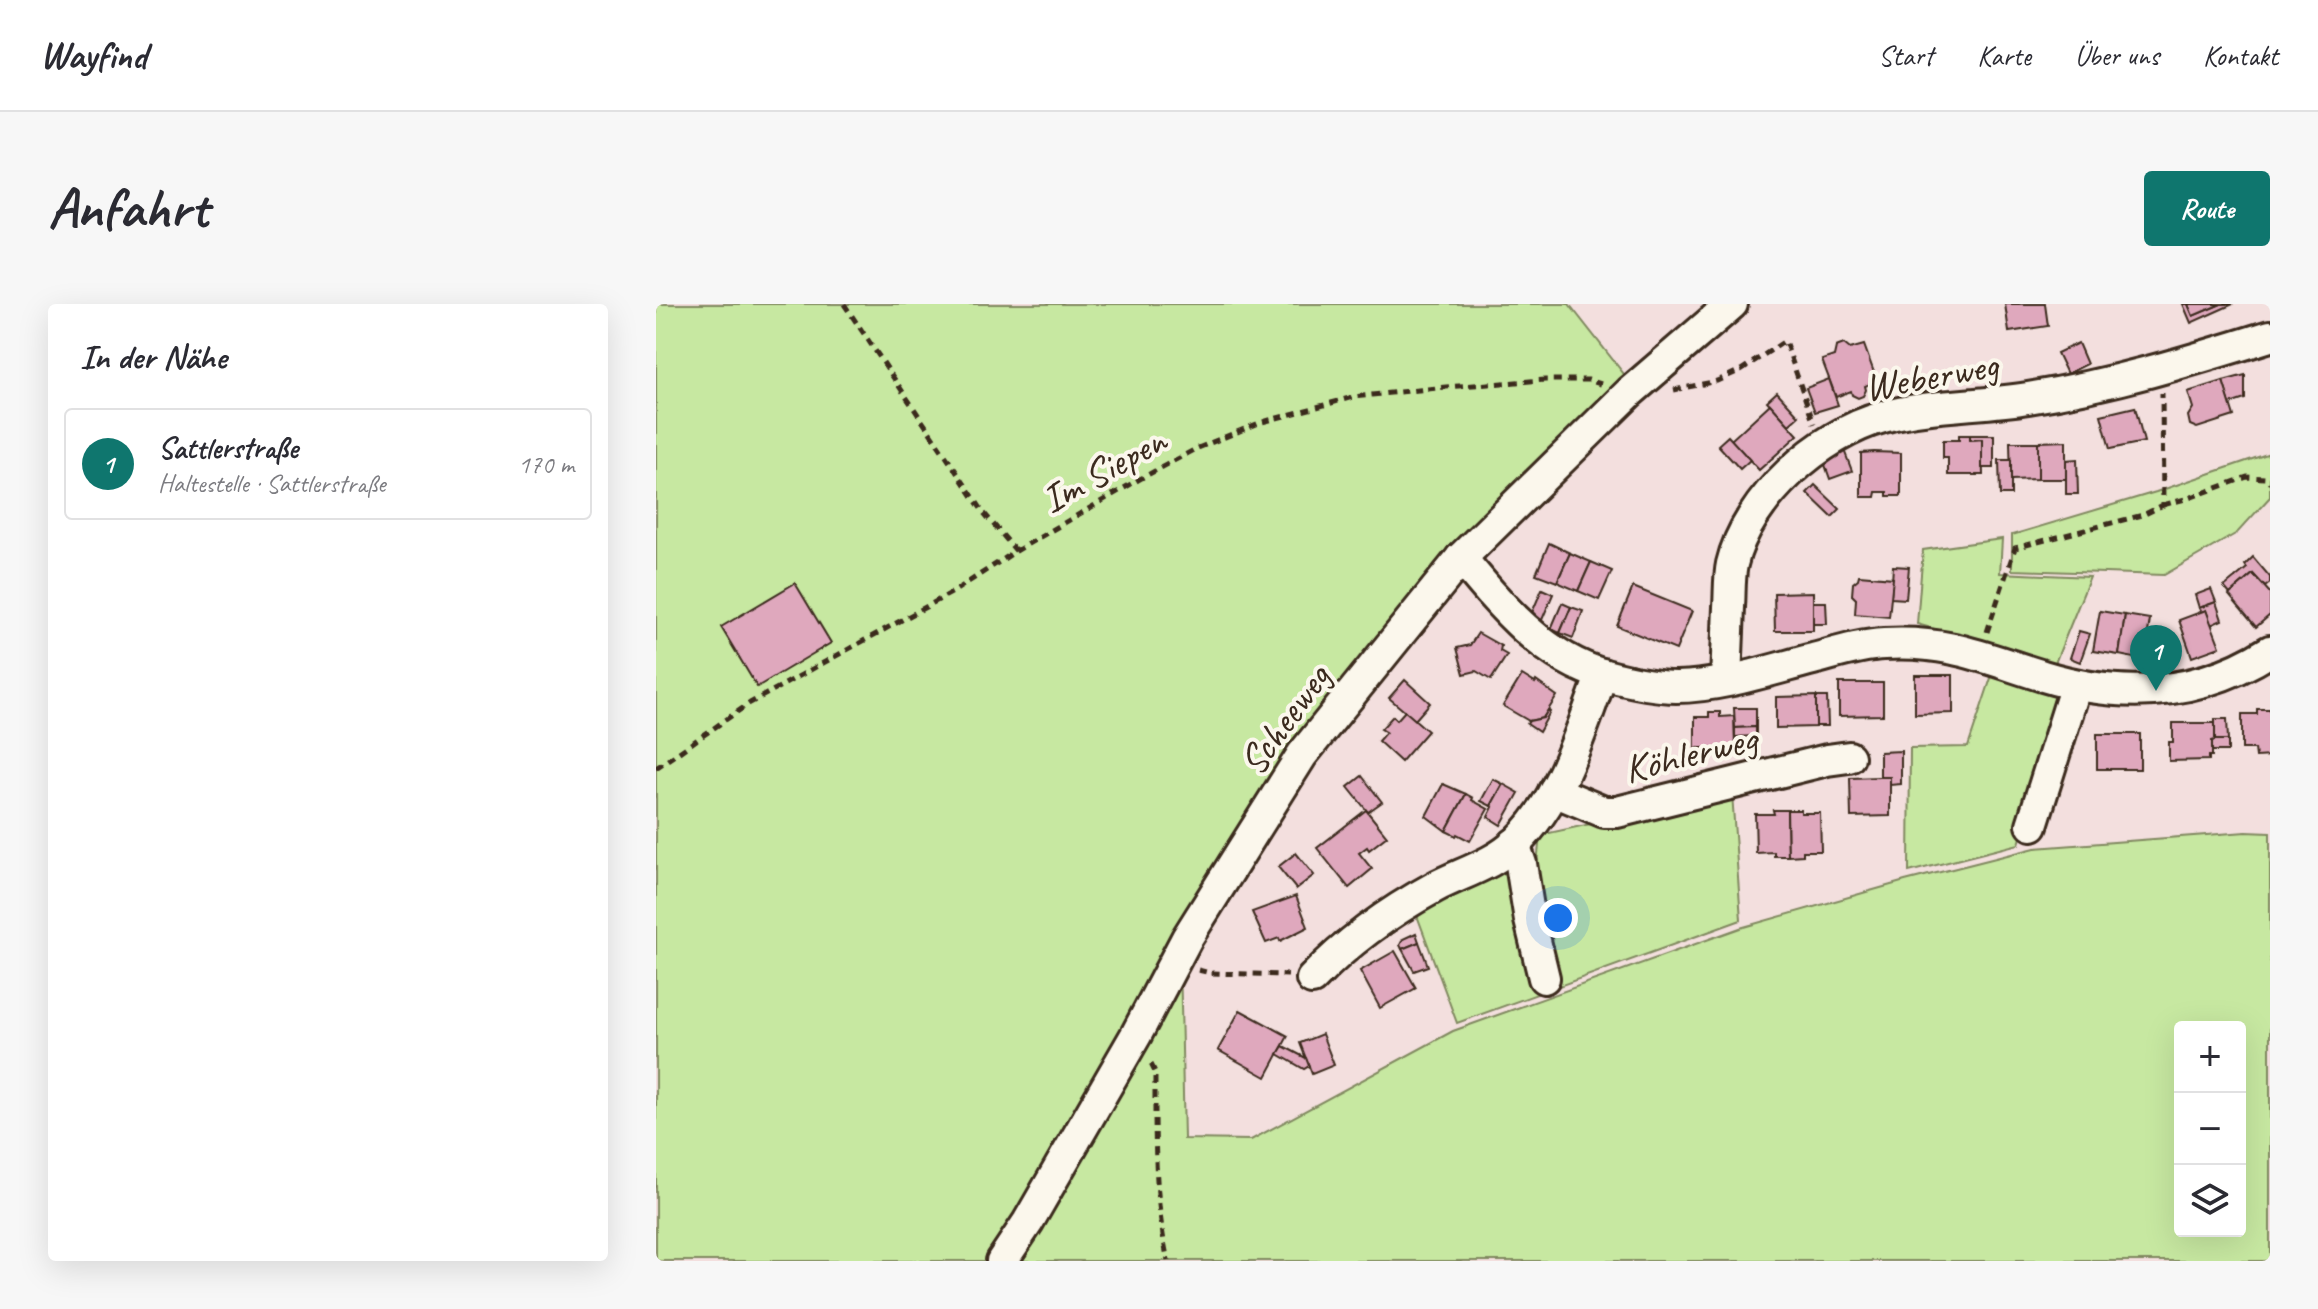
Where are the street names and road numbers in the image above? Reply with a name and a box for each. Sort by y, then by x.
street label: Weberweg [1860,339,2004,412]
street label: Im Siepen [1032,414,1176,524]
street label: Scheeweg [1228,653,1343,785]
street label: Köhlerweg [1619,713,1764,795]

